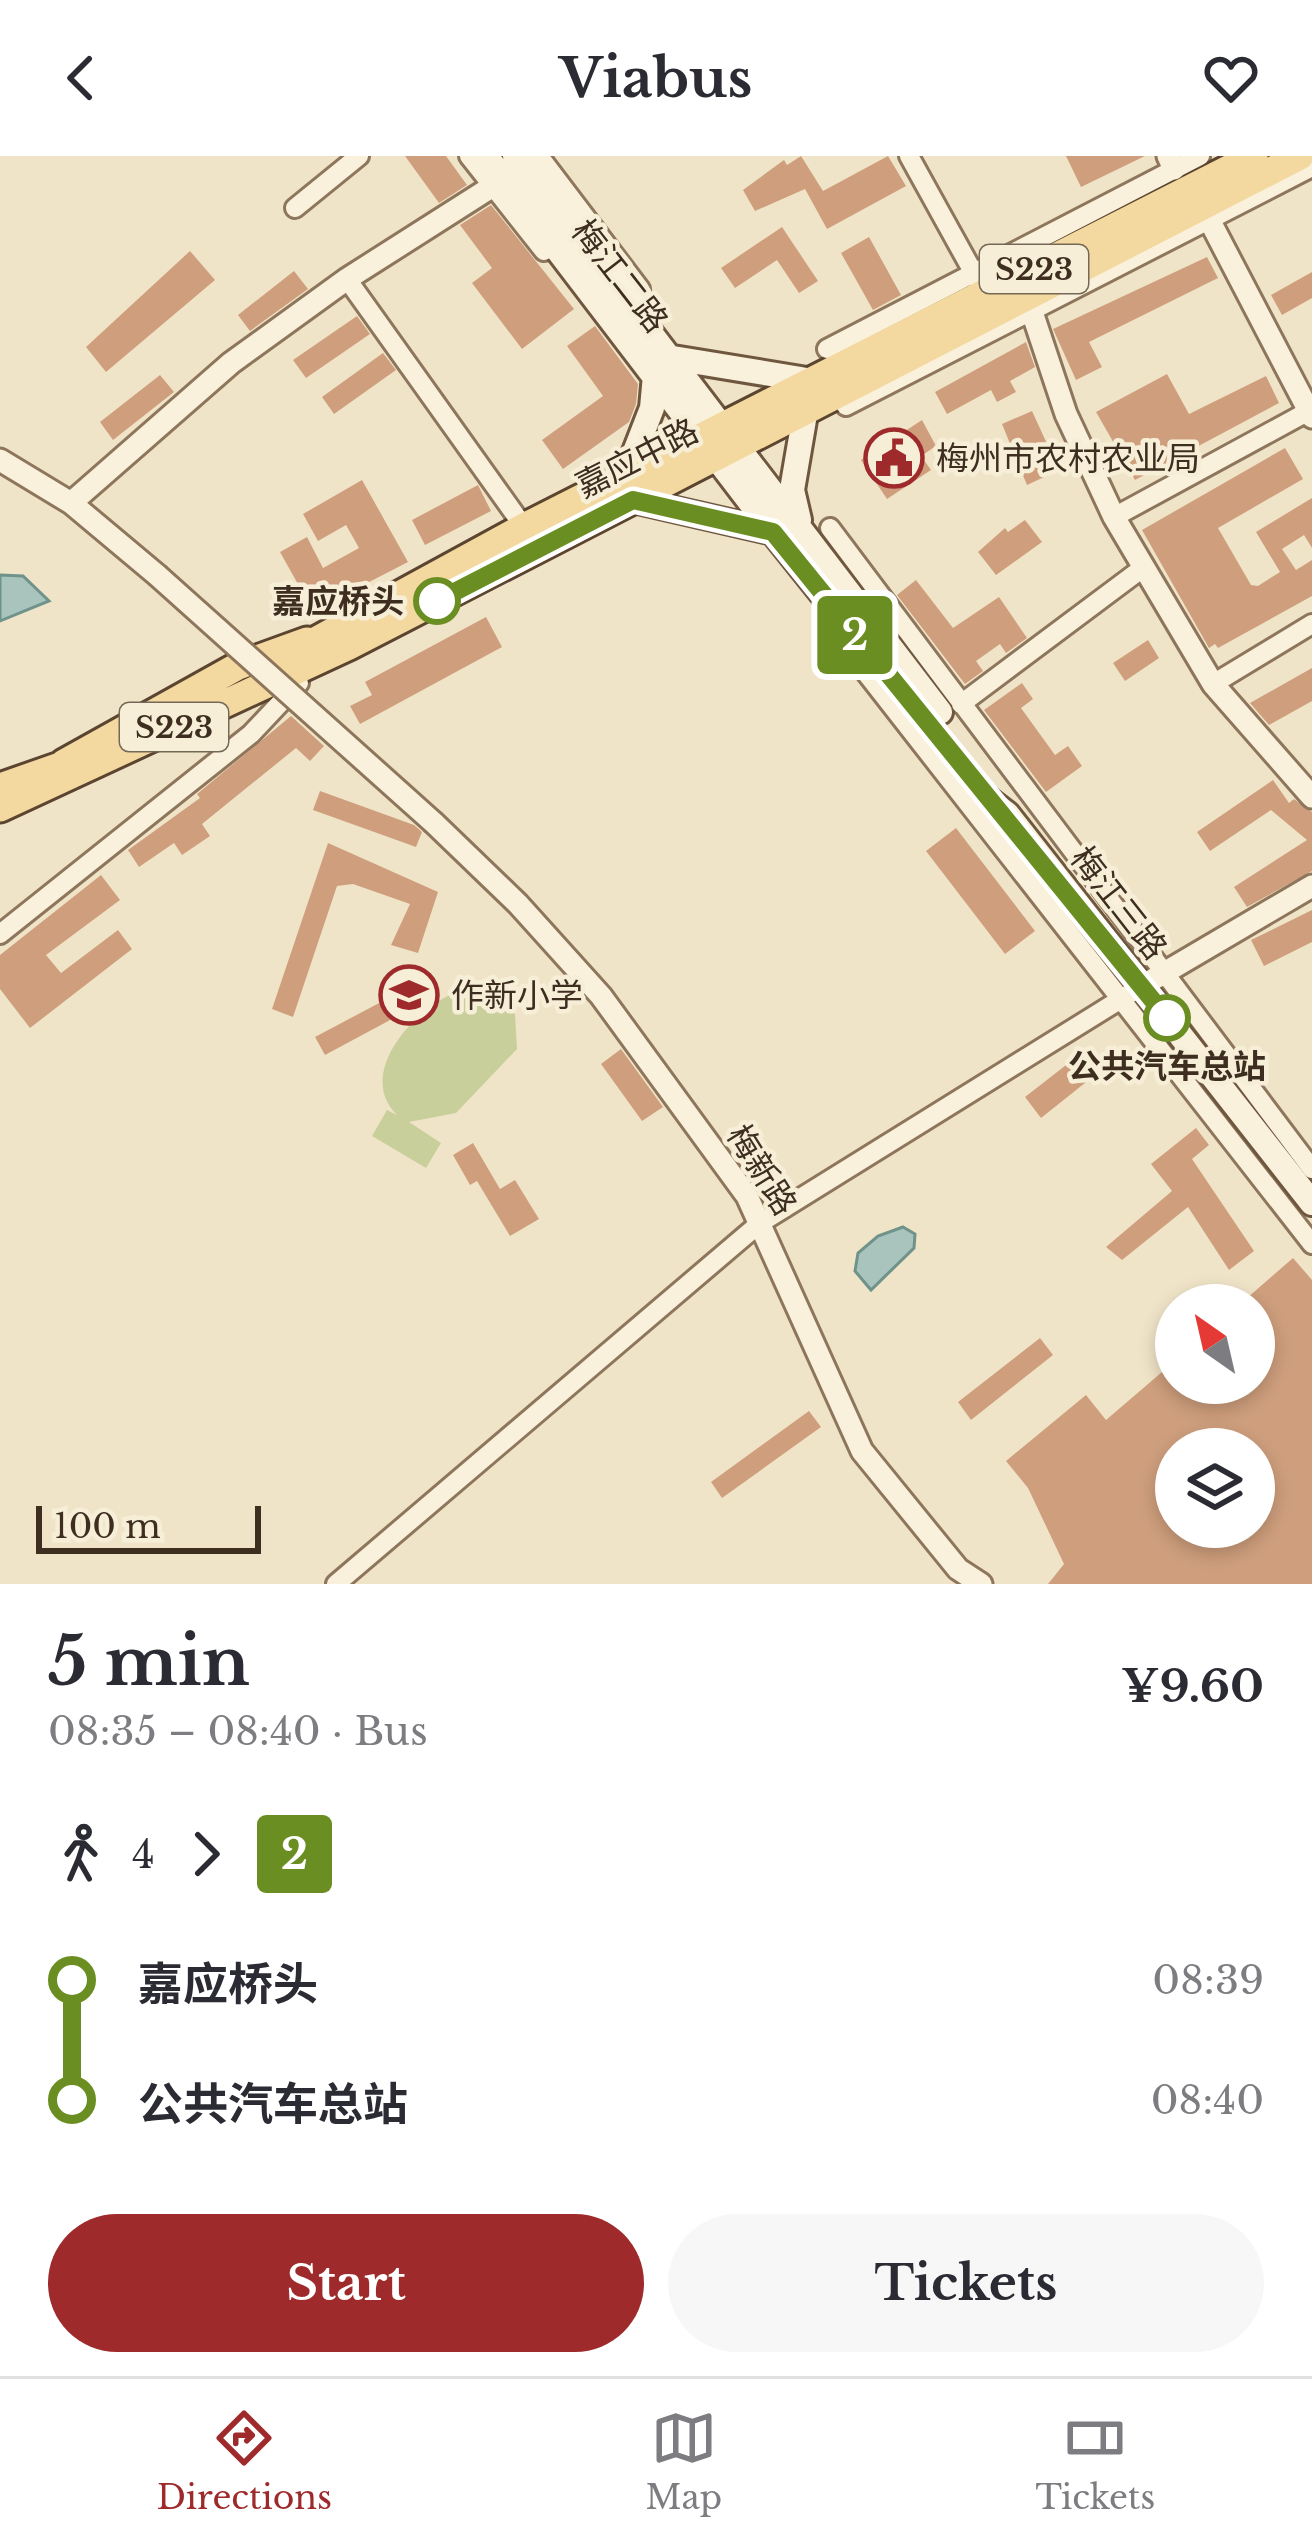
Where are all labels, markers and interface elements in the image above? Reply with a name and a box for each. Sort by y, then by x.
icon: back [48,45,114,111]
text: Viabus [560,45,753,112]
icon: heart [1198,45,1264,111]
street label: 梅江二路 [563,211,677,341]
road number: S223 [980,245,1088,293]
street label: 嘉应中路 [569,410,705,506]
public building icon: 梅州市农村农业局 [863,427,925,489]
place label: 梅州市农村农业局 [936,438,1200,479]
marker: 嘉应桥头 [415,579,459,623]
place label: 嘉应桥头 [272,581,404,622]
line badge: 2 [816,596,894,674]
text: 2 [841,609,869,661]
road number: S223 [120,703,228,751]
street label: 梅江三路 [1062,838,1176,968]
school or university icon: 作新小学 [378,964,440,1026]
place label: 作新小学 [451,975,583,1016]
marker: 公共汽车总站 [1145,996,1189,1040]
place label: 公共汽车总站 [1068,1046,1266,1087]
street label: 梅新路 [718,1117,806,1223]
north arrow [1155,1284,1275,1404]
map controls [1155,1284,1275,1548]
button: layers [1155,1428,1275,1548]
scale bar [36,1500,261,1553]
text: 100 m [54,1506,161,1547]
text: 5 min [48,1621,250,1703]
text: ¥9.60 [1121,1658,1264,1714]
text: 08:35 – 08:40 · Bus [48,1707,428,1756]
icon: walk [48,1821,114,1887]
icon: forward [173,1821,239,1887]
text: 2 [281,1828,308,1880]
text: 4 [132,1830,155,1879]
text: 嘉应桥头 [138,1956,318,2012]
text: 08:39 [1152,1956,1264,2005]
text: 公共汽车总站 [138,2076,408,2132]
text: 08:40 [1151,2076,1264,2125]
button: Start [48,2214,644,2352]
button: Tickets [668,2214,1264,2352]
tab: Directions [157,2405,332,2518]
tab: Map [645,2405,722,2518]
tab: Tickets [1035,2405,1155,2518]

